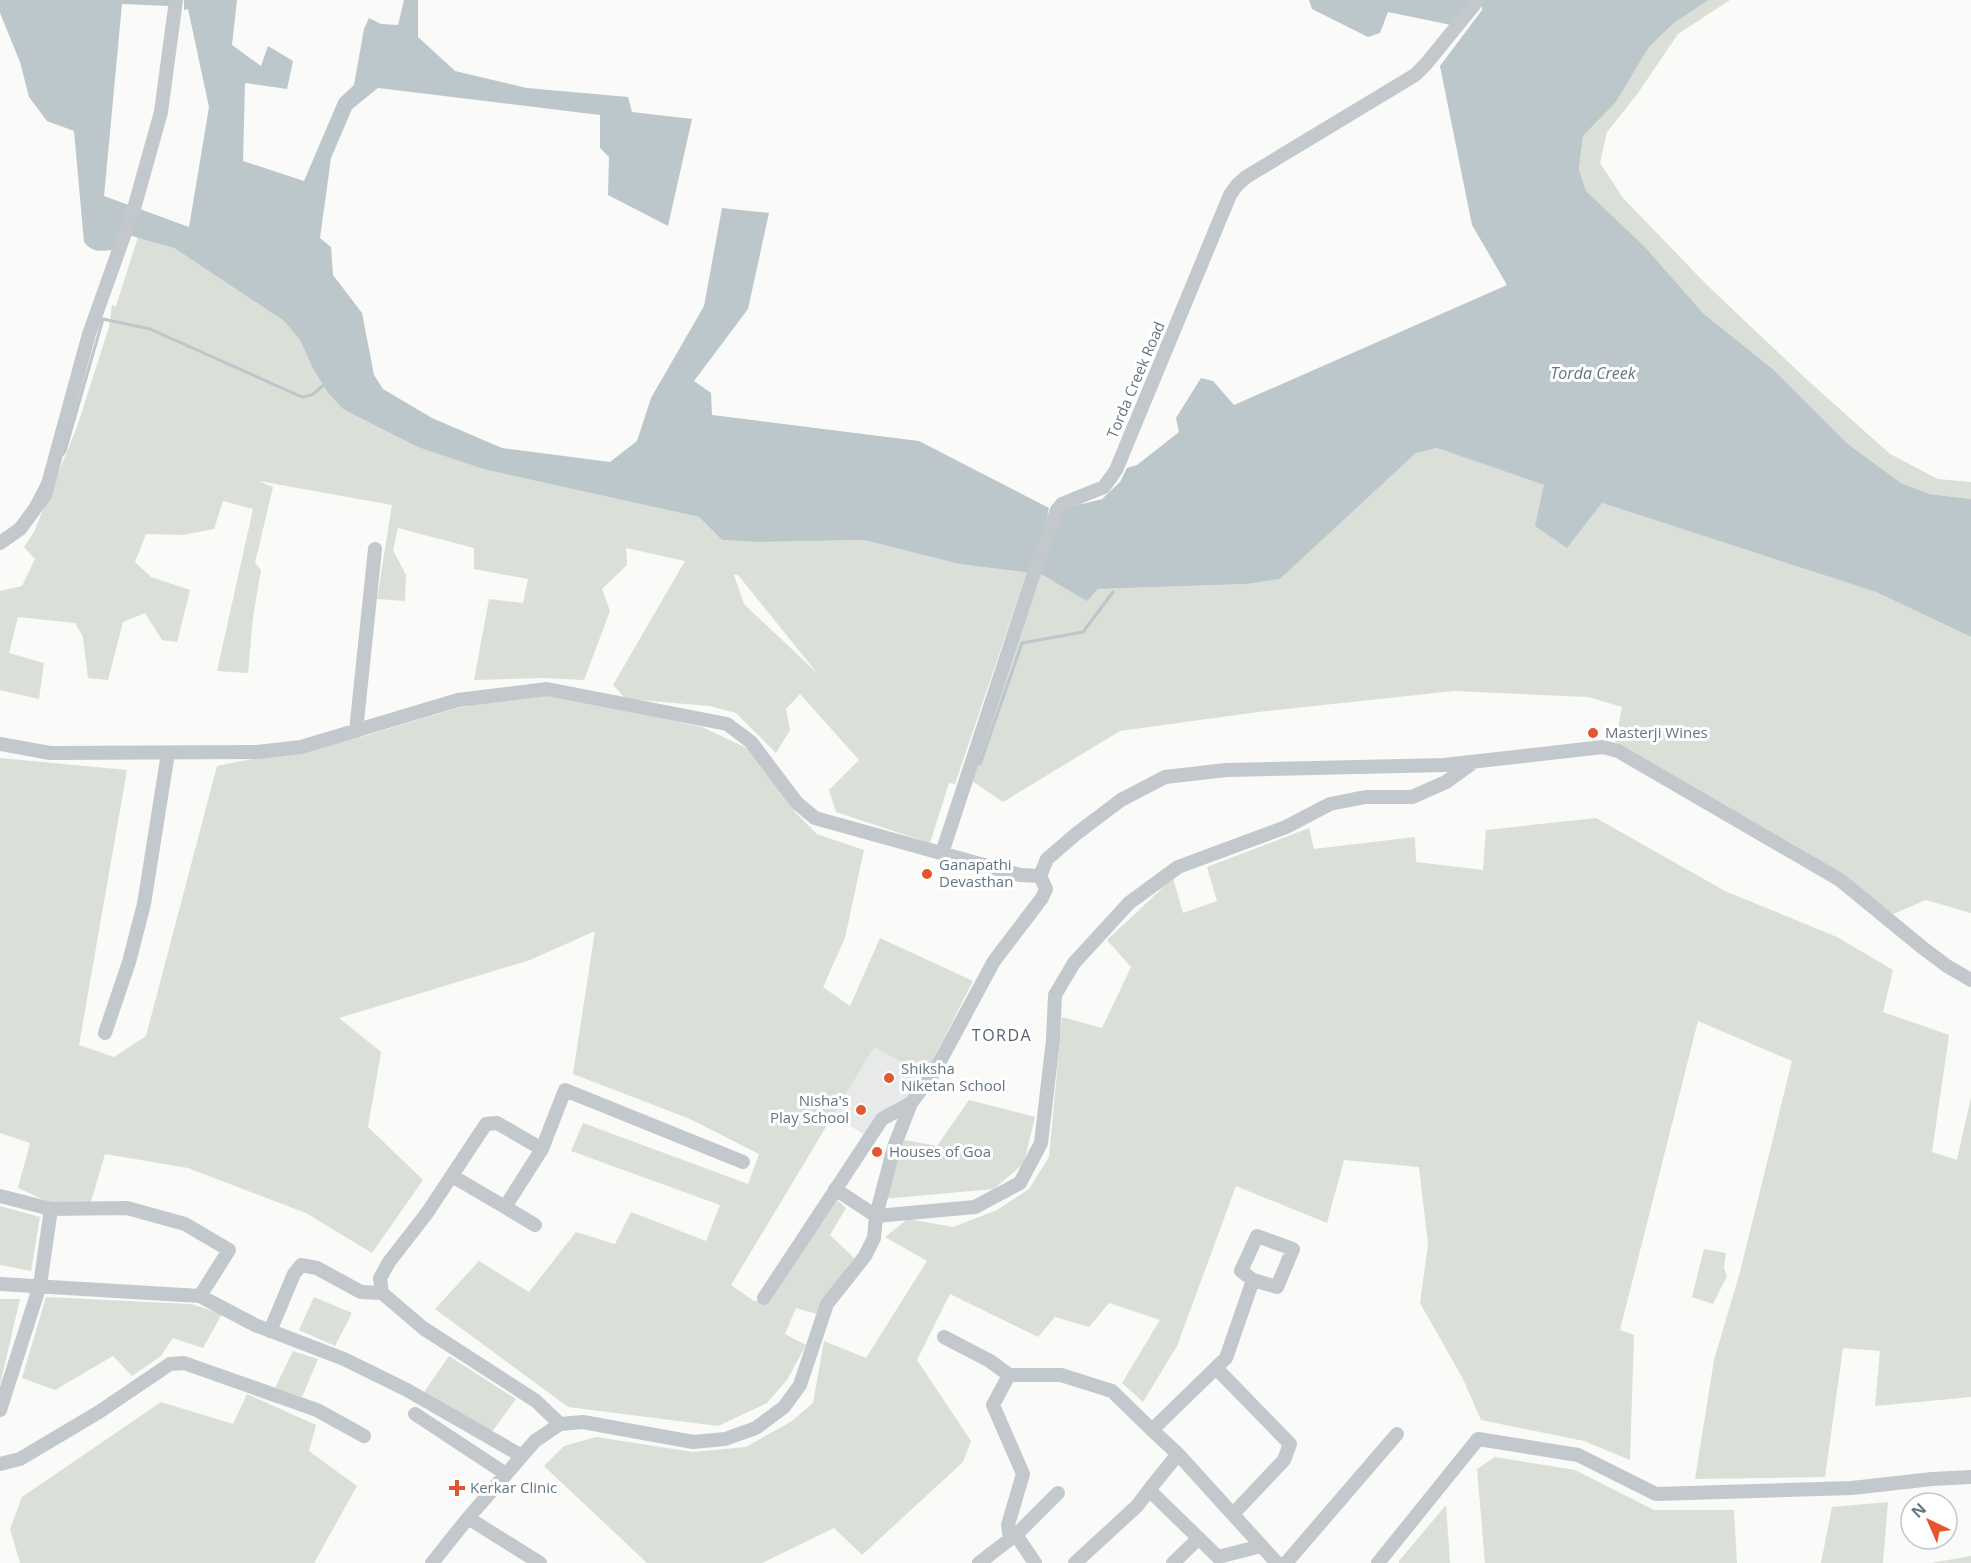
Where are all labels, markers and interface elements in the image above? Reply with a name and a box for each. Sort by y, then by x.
street label: Torda Creek Road [1101,318,1169,441]
water label: Torda Creek [1550,362,1637,384]
place label: Masterji Wines [1605,722,1708,742]
marker: Masterji Wines [1586,726,1600,740]
place label: Ganapathi Devasthan [939,854,1013,891]
marker: Ganapathi Devasthan [920,867,934,881]
district label: TORDA [972,1024,1032,1046]
place label: Shiksha Niketan School [901,1058,1006,1095]
marker: Shiksha Niketan School [882,1071,896,1085]
place label: Nisha's Play School [770,1090,849,1127]
marker: Nisha's Play School [854,1103,868,1117]
place label: Houses of Goa [889,1141,991,1161]
marker: Houses of Goa [870,1145,884,1159]
place label: Kerkar Clinic [470,1477,557,1497]
marker: Kerkar Clinic [448,1479,466,1497]
north arrow [1899,1491,1959,1551]
text: N [1906,1498,1931,1523]

